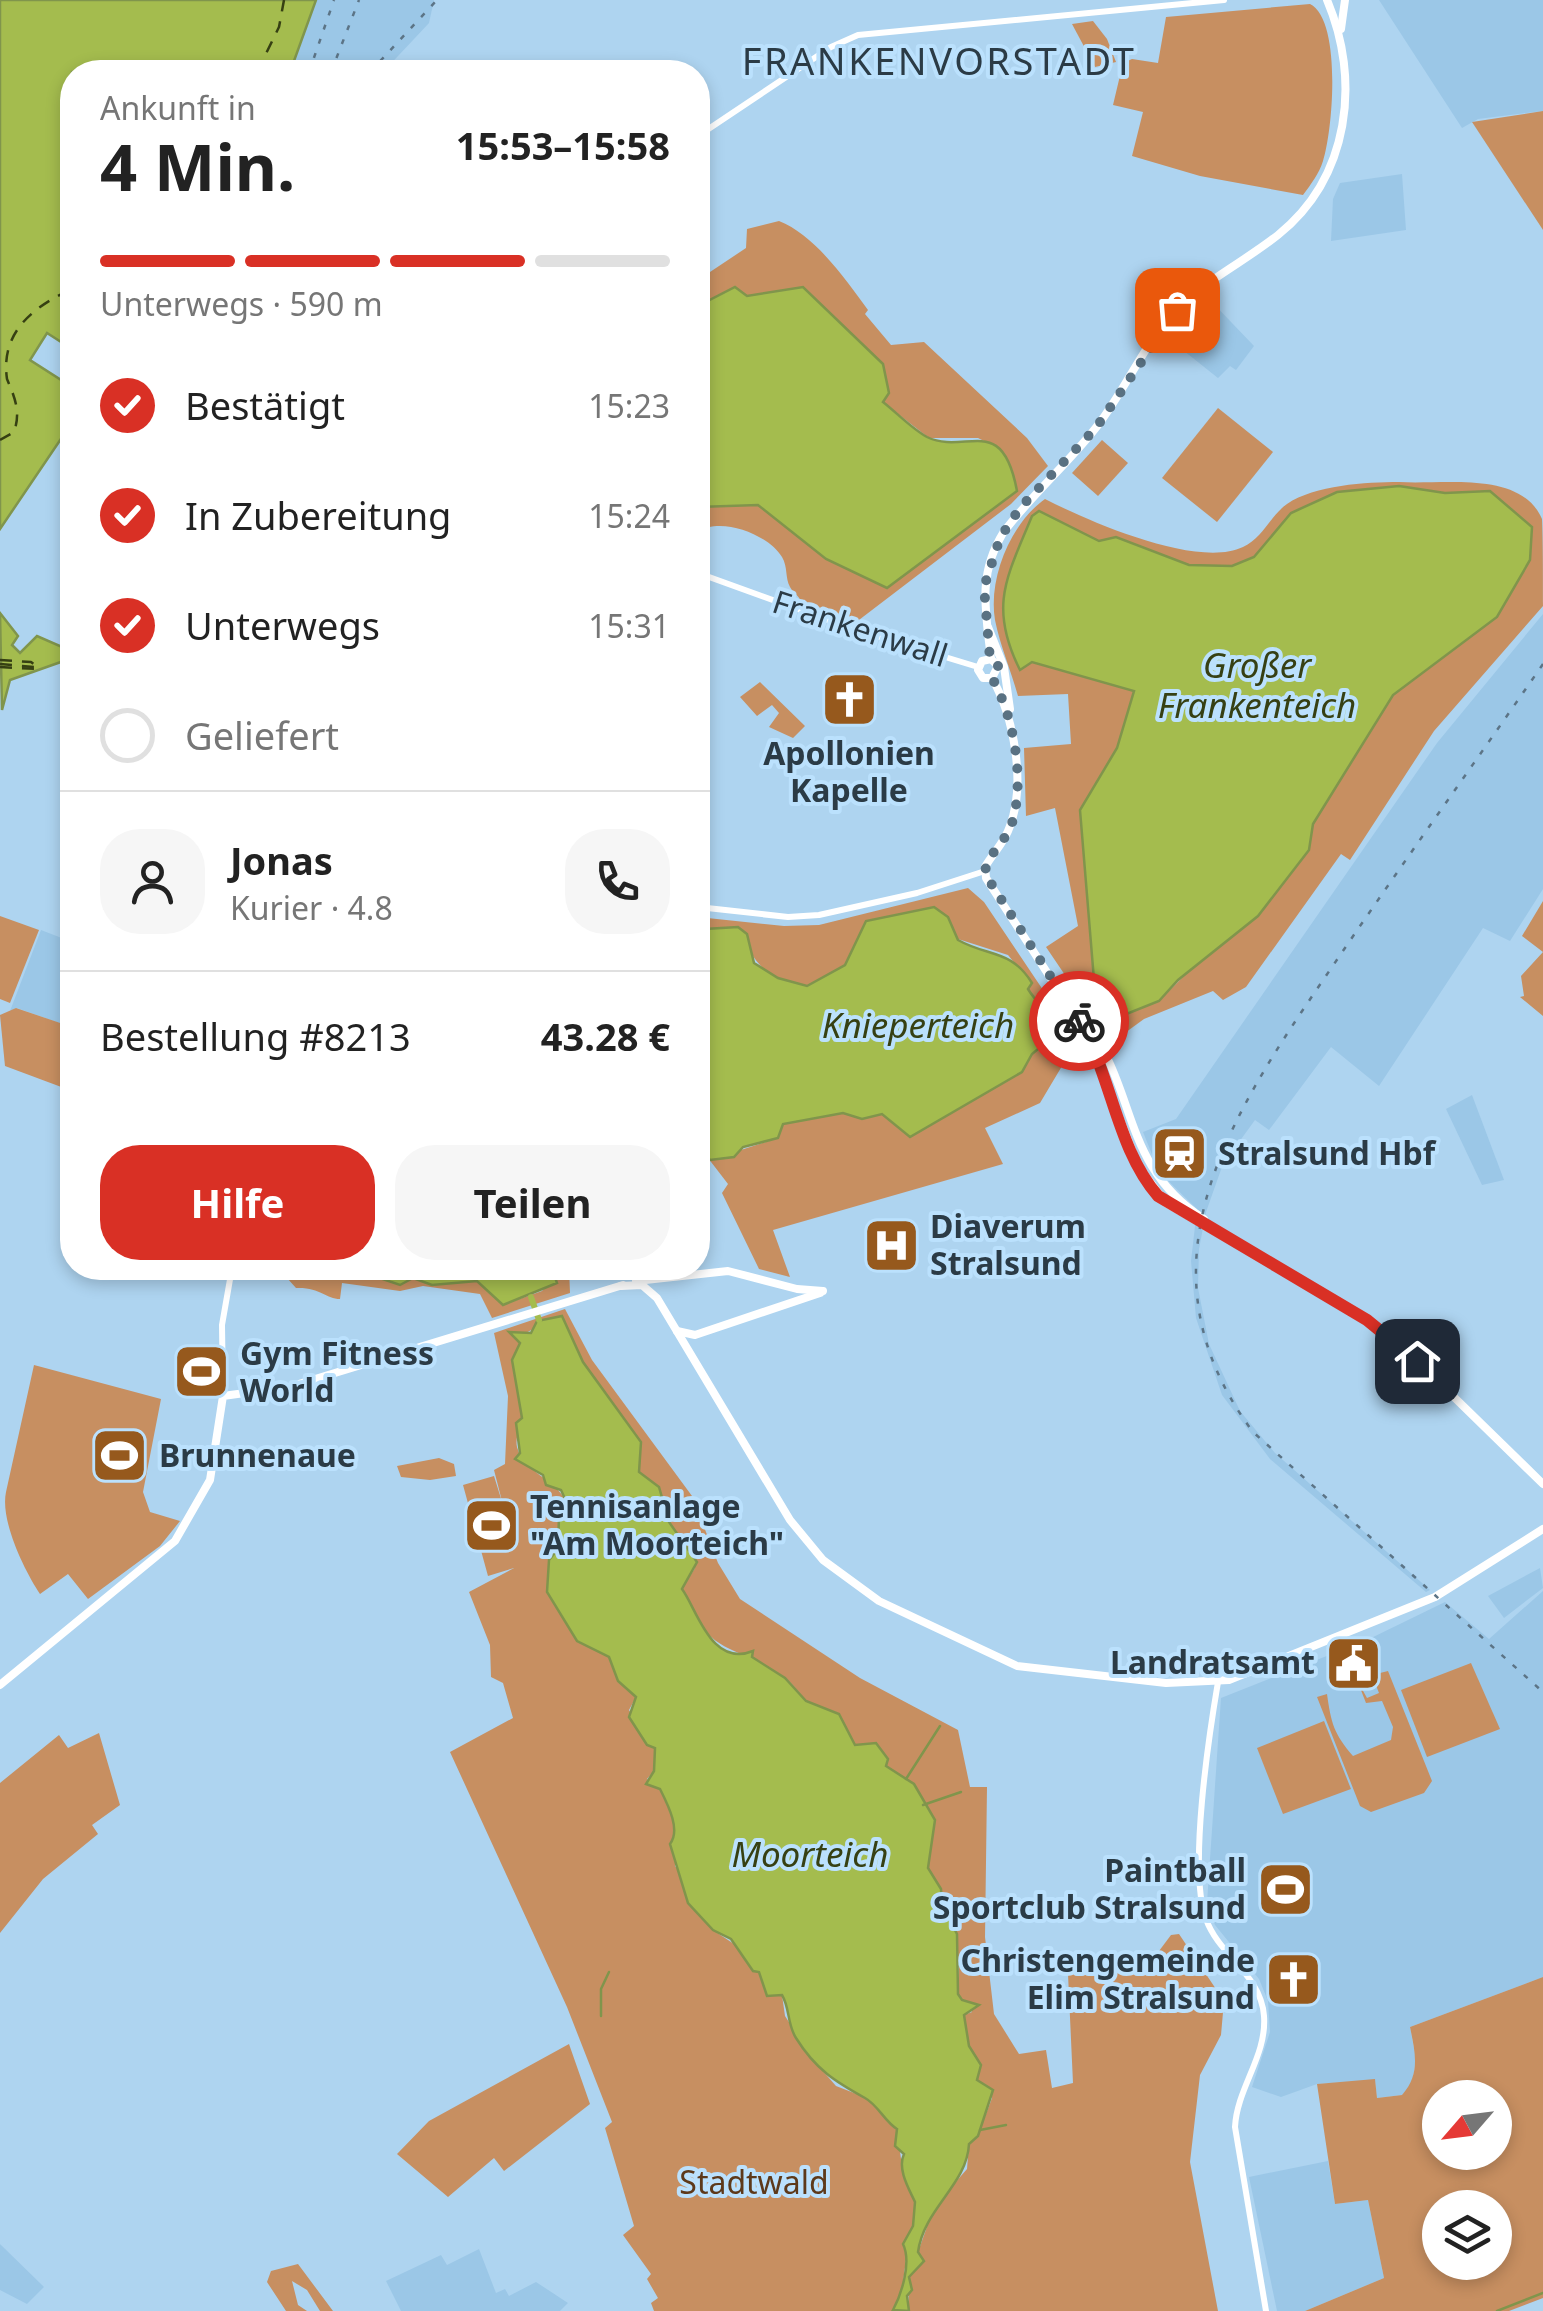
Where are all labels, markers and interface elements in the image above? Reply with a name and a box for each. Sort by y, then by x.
district label: FRANKENVORSTADT [742,34,1136,86]
text: Ankunft in [100,86,256,129]
text: 15:53–15:58 [456,119,670,171]
text: 4 Min. [100,122,295,210]
pin [1135,268,1220,353]
text: Unterwegs · 590 m [100,282,383,325]
icon: bag [1150,283,1205,338]
icon: check [100,378,155,433]
text: Bestätigt [185,379,345,431]
text: 15:23 [588,384,670,427]
icon: check [100,488,155,543]
text: In Zubereitung [185,489,452,541]
text: 15:24 [588,494,670,537]
street label: Frankenwall [768,579,953,676]
icon: check [100,598,155,653]
text: Unterwegs [185,599,380,651]
text: 15:31 [588,604,670,647]
water label: Großer Frankenteich [1158,641,1356,728]
church icon: Apollonien Kapelle [819,670,879,730]
text: Geliefert [185,709,339,761]
place label: Apollonien Kapelle [763,731,935,811]
button: person [100,829,205,934]
button: phone [565,829,670,934]
text: Jonas [230,834,333,886]
text: Kurier · 4.8 [230,886,393,929]
courier [1029,971,1129,1071]
icon: bike [1052,994,1107,1049]
water label: Knieperteich [822,1001,1014,1048]
text: Bestellung #8213 [100,1010,411,1062]
text: 43.28 € [541,1010,670,1062]
station icon: Stralsund Hbf [1149,1124,1209,1184]
place label: Stralsund Hbf [1218,1131,1437,1174]
button: Hilfe [100,1145,375,1260]
button: Teilen [395,1145,670,1260]
place label: Diaverum Stralsund [930,1204,1086,1284]
hospital icon: Diaverum Stralsund [861,1215,921,1275]
pin [1375,1319,1460,1404]
place label: Gym Fitness World [240,1331,434,1411]
icon: home [1390,1334,1445,1389]
sports icon: Gym Fitness World [171,1342,231,1402]
sports icon: Brunnenaue [90,1426,150,1486]
place label: Brunnenaue [159,1433,356,1476]
place label: Tennisanlage "Am Moorteich" [530,1484,784,1564]
sports icon: Tennisanlage "Am Moorteich" [461,1495,521,1555]
public building icon: Landratsamt [1324,1633,1384,1693]
place label: Landratsamt [1110,1640,1315,1683]
water label: Moorteich [731,1830,889,1877]
place label: Paintball Sportclub Stralsund [933,1848,1246,1928]
sports icon: Paintball Sportclub Stralsund [1255,1859,1315,1919]
place label: Christengemeinde Elim Stralsund [961,1938,1255,2018]
church icon: Christengemeinde Elim Stralsund [1264,1949,1324,2009]
north arrow [1422,2080,1512,2170]
map controls [1422,2080,1512,2280]
park label: Stadtwald [679,2160,829,2203]
button: layers [1422,2190,1512,2280]

